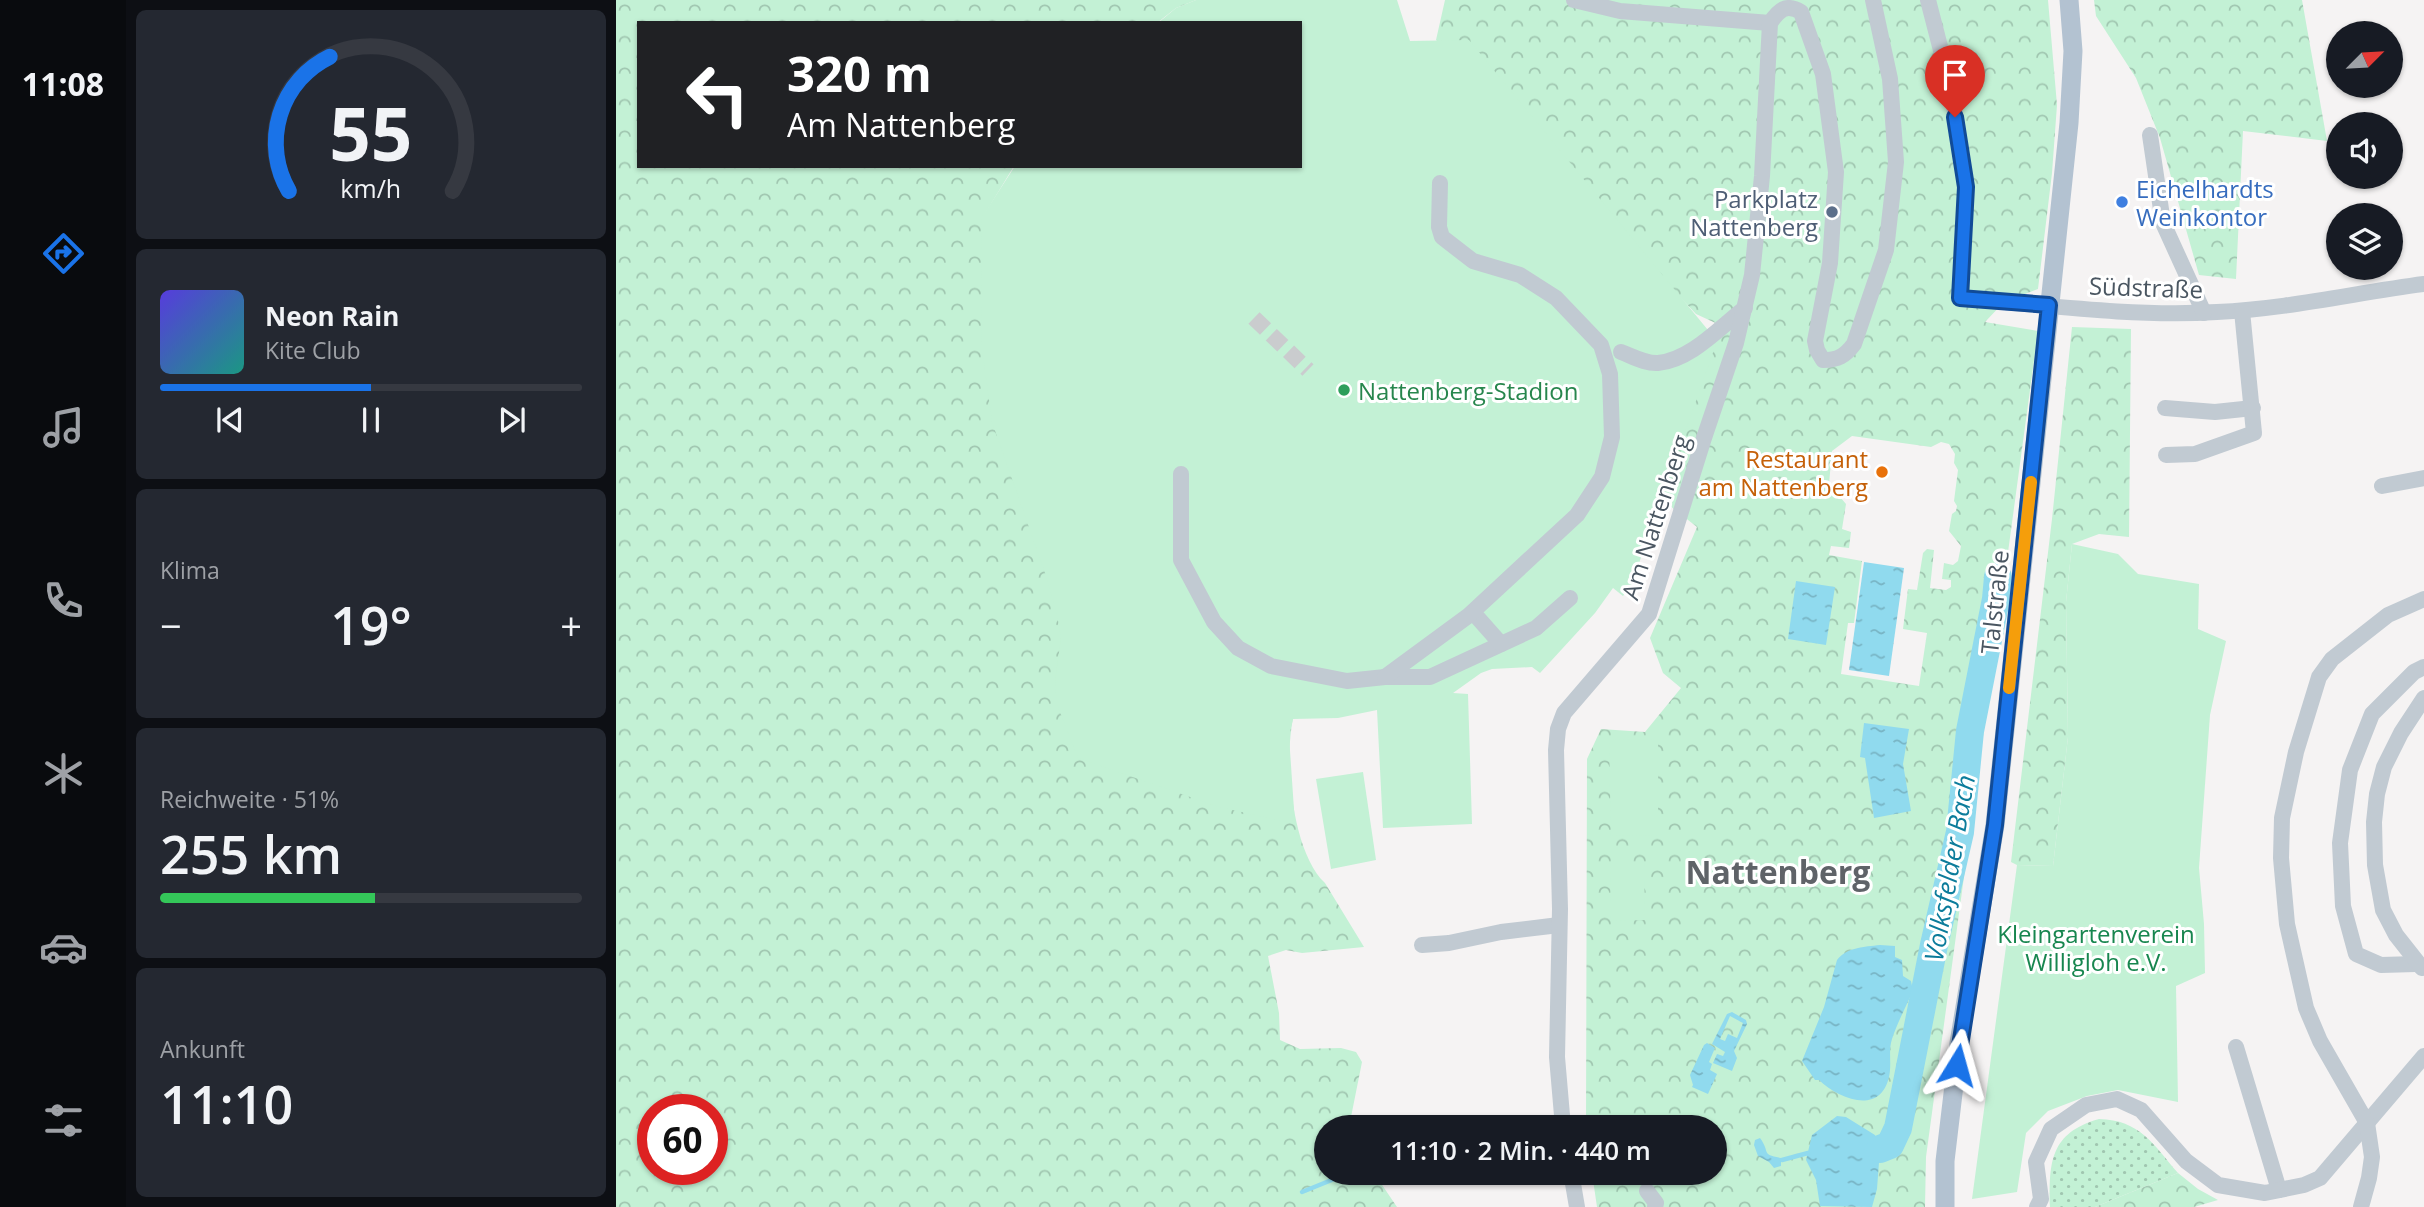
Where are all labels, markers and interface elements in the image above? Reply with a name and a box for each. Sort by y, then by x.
north arrow [2326,21,2403,98]
map controls [2326,21,2403,280]
text: 320 m [787,40,932,106]
pin [1925,45,1985,117]
icon: left [672,49,763,140]
icon: arrive [1936,56,1974,94]
text: 11:08 [22,62,104,105]
text: 55 [329,83,413,182]
text: Am Nattenberg [787,103,1015,146]
button: sound [2326,112,2403,189]
text: km/h [341,171,401,205]
place label: Eichelhardts Weinkontor [2136,172,2274,233]
place label: Parkplatz Nattenberg [1690,182,1818,243]
marker: Eichelhardts Weinkontor [2114,194,2130,210]
button: layers [2326,203,2403,280]
marker: Parkplatz Nattenberg [1824,204,1840,220]
icon: directions [39,229,88,278]
street label: Südstraße [2088,269,2204,305]
text: Neon Rain [265,298,399,334]
text: Kite Club [265,334,360,366]
place label: Nattenberg-Stadion [1358,374,1578,407]
marker: Nattenberg-Stadion [1336,382,1352,398]
icon: previous [211,401,249,439]
icon: pause [352,401,390,439]
icon: next [493,401,531,439]
icon: music [39,403,88,452]
street label: Am Nattenberg [1613,430,1697,604]
place label: Restaurant am Nattenberg [1699,442,1868,503]
marker: Restaurant am Nattenberg [1874,464,1890,480]
street label: Talstraße [1972,548,2016,656]
text: Klima [160,554,220,586]
icon: phone [39,576,88,625]
text: 19° [330,589,412,660]
text: − [160,599,182,651]
text: + [560,599,582,651]
icon: climate [39,749,88,798]
water label: Volksfelder Bach [1915,772,1983,964]
text: Reichweite · 51% [160,783,339,815]
text: 255 km [160,818,342,889]
district label: Nattenberg [1686,850,1870,893]
park label: Kleingartenverein Willigloh e.V. [1997,917,2195,978]
icon: car [39,923,88,972]
position arrow [1920,1028,1994,1102]
text: Ankunft [160,1033,245,1065]
text: 11:10 [160,1068,293,1139]
speed limit sign: 60 [637,1094,728,1185]
icon: filters [39,1096,88,1145]
text: 11:10 · 2 Min. · 440 m [1390,1132,1651,1168]

